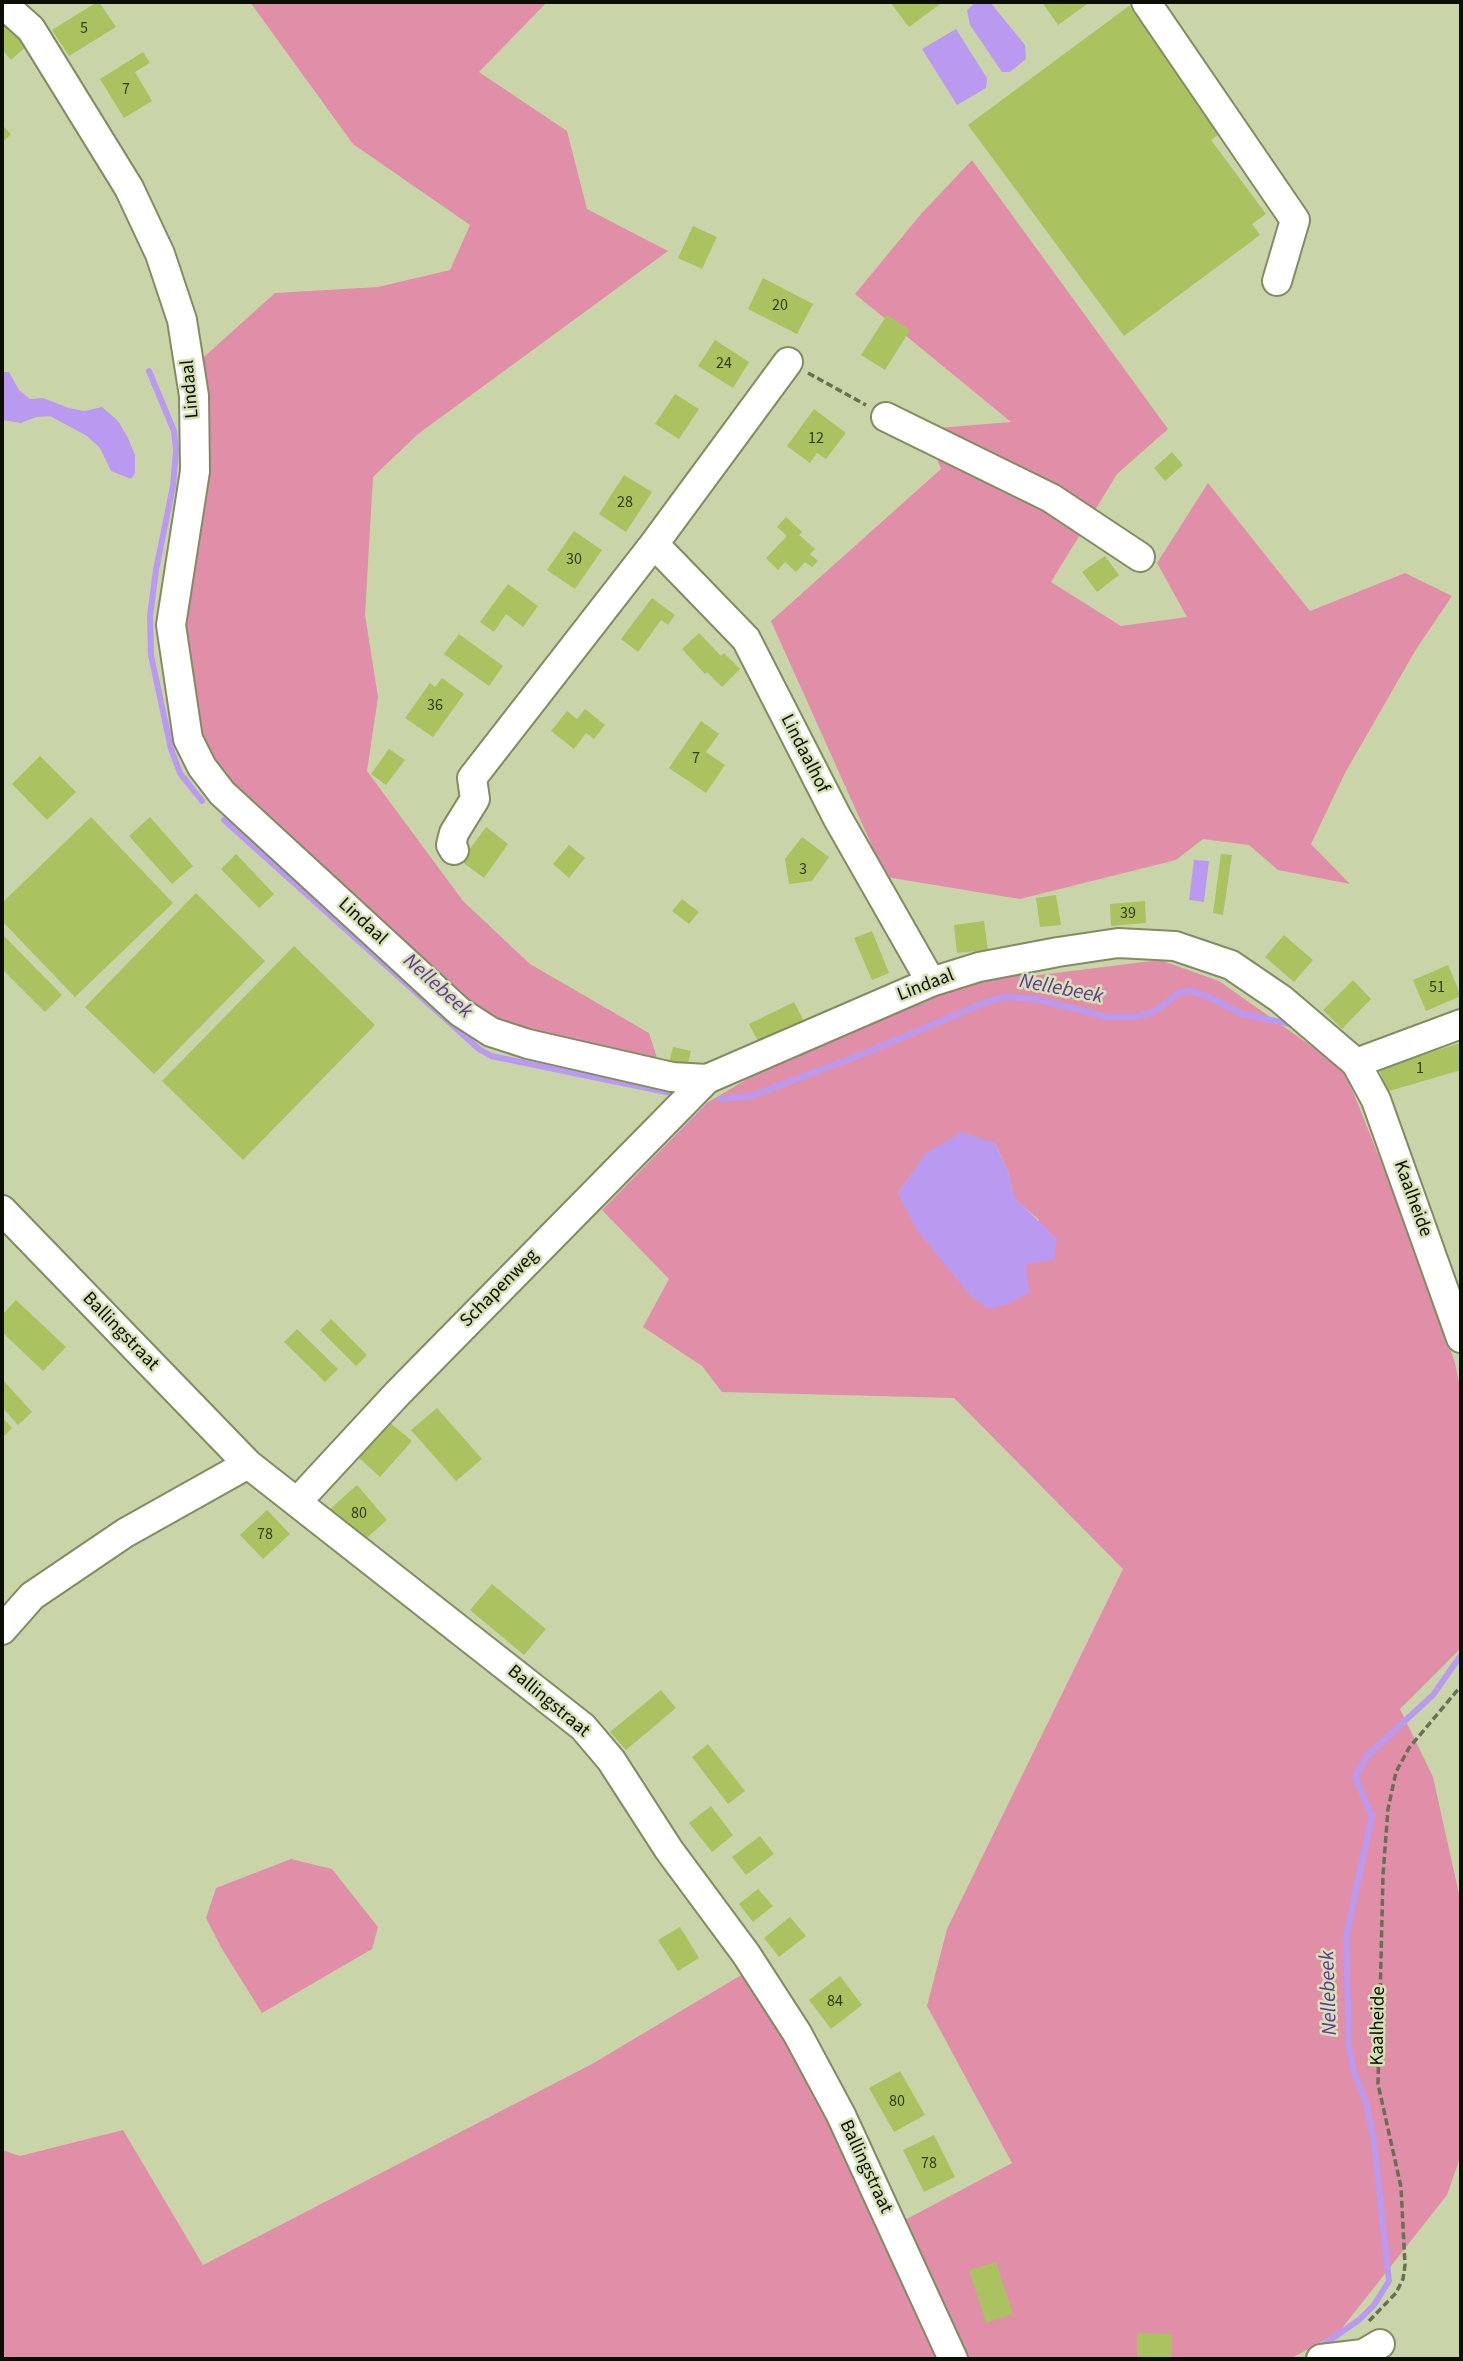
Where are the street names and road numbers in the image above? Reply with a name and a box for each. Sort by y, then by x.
street label: Lindaal [177,359,205,419]
street label: Lindaalhof [775,711,833,797]
street label: Lindaal [333,894,391,950]
street label: Lindaal [894,965,958,1007]
street label: Kaalheide [1388,1158,1436,1240]
street label: Schapenweg [456,1245,544,1333]
street label: Ballingstraat [77,1288,163,1376]
street label: Ballingstraat [502,1661,594,1743]
street label: Kaalheide [1367,1986,1391,2066]
street label: Ballingstraat [833,2117,897,2217]

